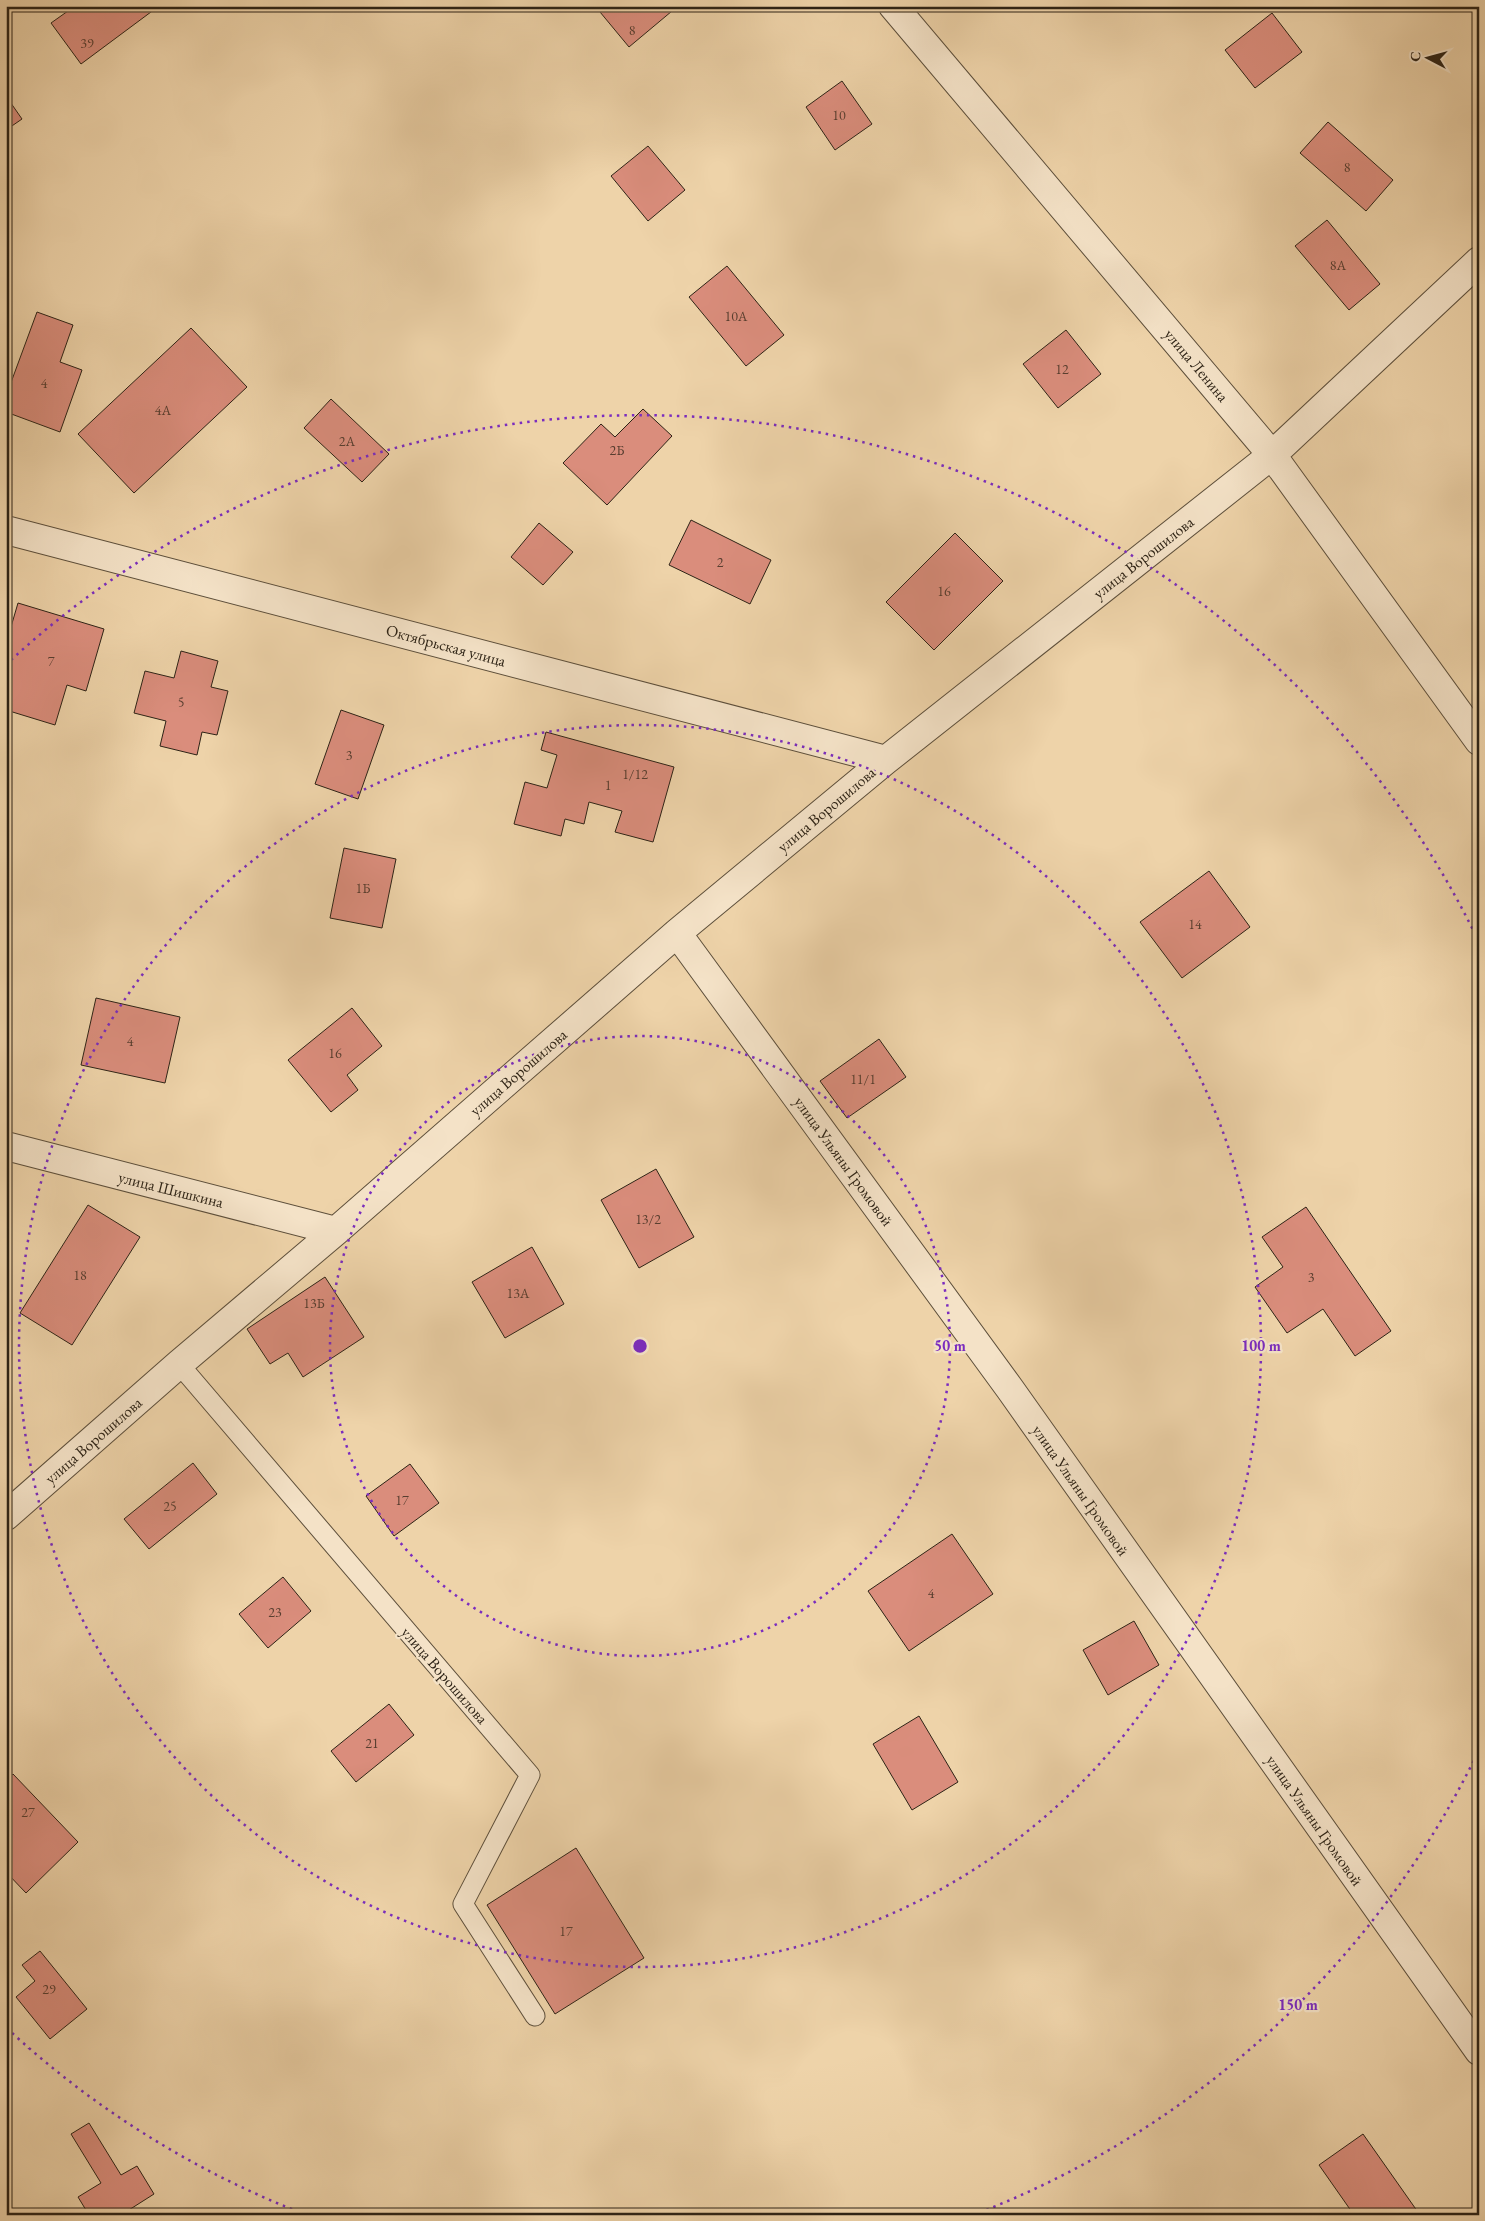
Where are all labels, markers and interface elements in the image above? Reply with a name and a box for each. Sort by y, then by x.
house number: 8 [629,21,636,39]
north arrow [1402,32,1452,82]
house number: 39 [80,34,94,52]
text: С [1406,51,1425,63]
house number: 10 [832,106,846,124]
house number: 8 [1344,158,1351,176]
house number: 8А [1330,256,1347,274]
house number: 10А [724,307,748,325]
street label: улица Ленина [1160,324,1234,407]
house number: 12 [1055,360,1069,378]
house number: 4 [41,374,48,392]
house number: 4А [155,401,172,419]
house number: 2А [339,432,356,450]
house number: 2Б [610,441,624,459]
street label: улица Ворошилова [1089,511,1198,603]
house number: 2 [717,553,724,571]
house number: 16 [937,582,951,600]
street label: Октябрьская улица [384,619,509,672]
house number: 7 [48,652,55,670]
house number: 5 [178,693,184,711]
house number: 3 [346,746,353,764]
street label: улица Ворошилова [773,762,880,857]
house number: 1/12 [622,765,648,783]
house number: 1 [605,776,611,794]
house number: 1Б [356,879,370,897]
house number: 14 [1188,915,1202,933]
street label: улица Ворошилова [465,1024,572,1120]
house number: 4 [127,1032,134,1050]
house number: 16 [328,1044,342,1062]
house number: 11/1 [850,1070,876,1088]
street label: улица Ульяны Громовой [789,1092,898,1231]
street label: улица Шишкина [116,1166,226,1213]
house number: 13/2 [635,1210,661,1228]
house number: 18 [73,1266,87,1284]
house number: 3 [1308,1268,1315,1286]
house number: 13А [506,1284,530,1302]
house number: 13Б [303,1294,325,1312]
text: 50 m [934,1336,966,1355]
text: 100 m [1241,1336,1281,1355]
centre of rings [631,1337,649,1355]
street label: улица Ворошилова [40,1392,147,1488]
street label: улица Ульяны Громовой [1027,1421,1134,1560]
house number: 17 [395,1491,409,1509]
house number: 25 [163,1497,177,1515]
house number: 4 [928,1584,935,1602]
house number: 23 [268,1603,282,1621]
street label: улица Ворошилова [397,1622,493,1729]
house number: 21 [365,1734,379,1752]
street label: улица Ульяны Громовой [1261,1751,1368,1890]
house number: 27 [21,1803,35,1821]
house number: 17 [559,1922,573,1940]
house number: 29 [42,1980,56,1998]
text: 150 m [1278,1995,1318,2014]

